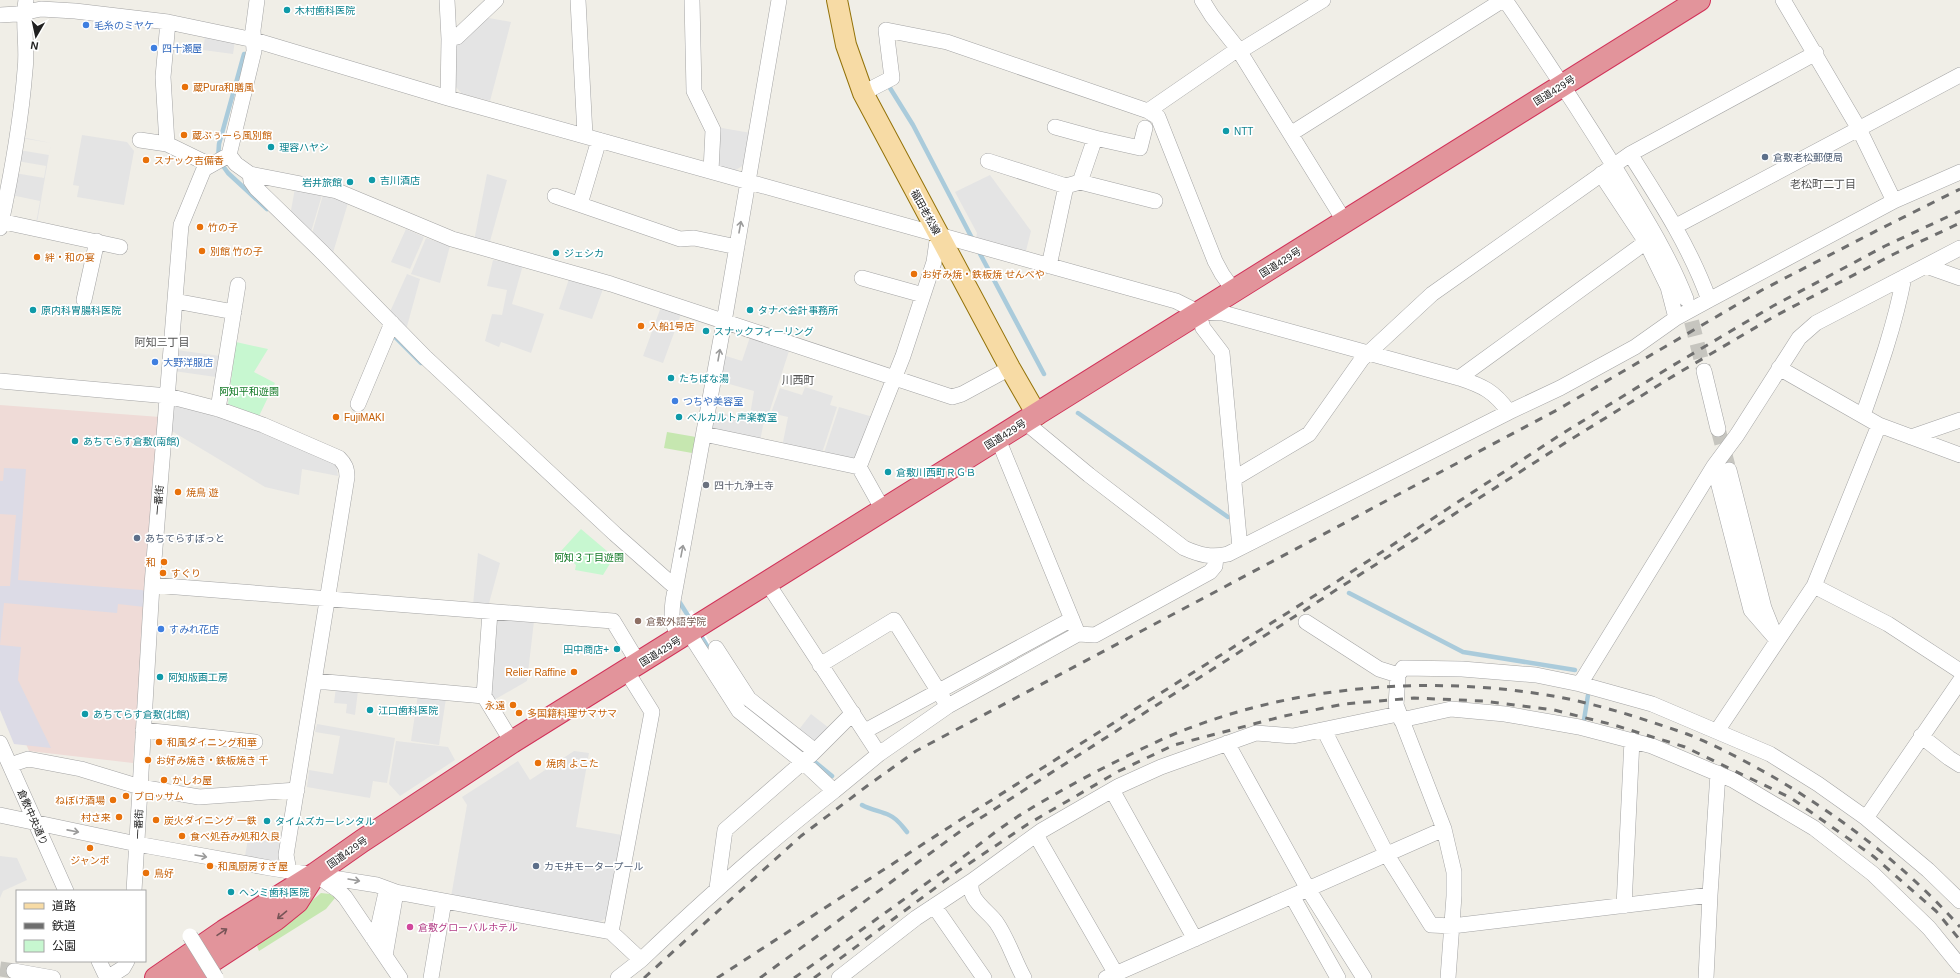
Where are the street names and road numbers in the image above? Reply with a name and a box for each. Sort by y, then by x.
street label: 国道429号 [1532,73,1577,107]
street label: 福田老松線 [909,188,942,237]
street label: 国道429号 [1258,245,1303,279]
street label: 国道429号 [983,417,1028,451]
street label: 一番街 [152,485,165,515]
street label: 国道429号 [638,634,683,668]
street label: 倉敷中央通り [15,788,50,847]
street label: 一番街 [132,809,145,839]
street label: 国道429号 [325,835,370,870]

